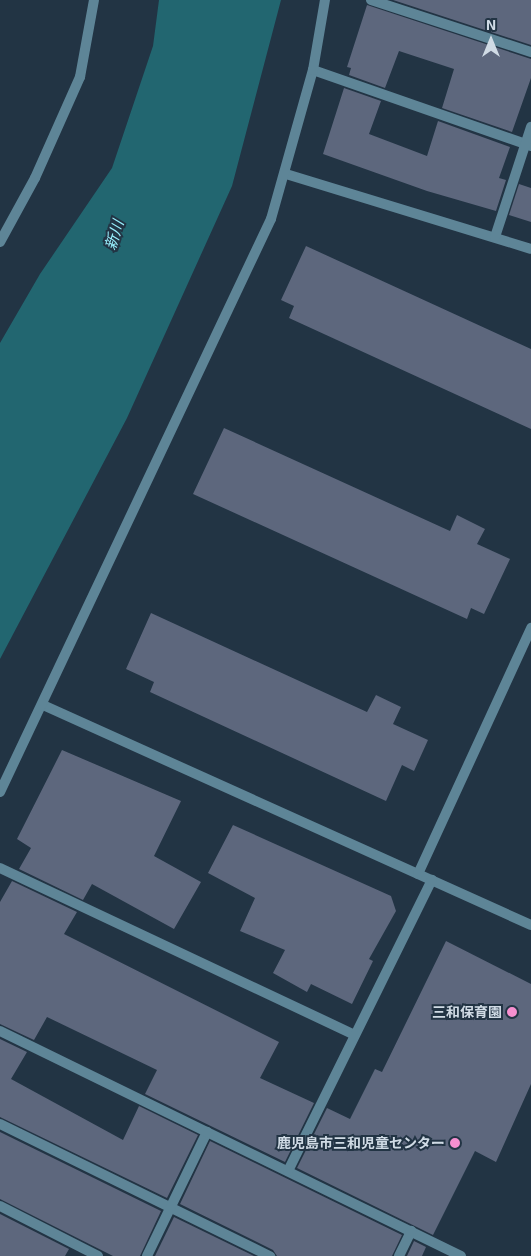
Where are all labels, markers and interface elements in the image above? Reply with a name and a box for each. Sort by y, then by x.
north arrow [466,15,516,65]
text: N [486,16,496,33]
water label: 新川 [101,218,127,252]
place label: 三和保育園 [432,1004,502,1020]
marker: 三和保育園 [506,1006,518,1018]
place label: 鹿児島市三和児童センター [277,1135,445,1151]
marker: 鹿児島市三和児童センター [449,1137,461,1149]

